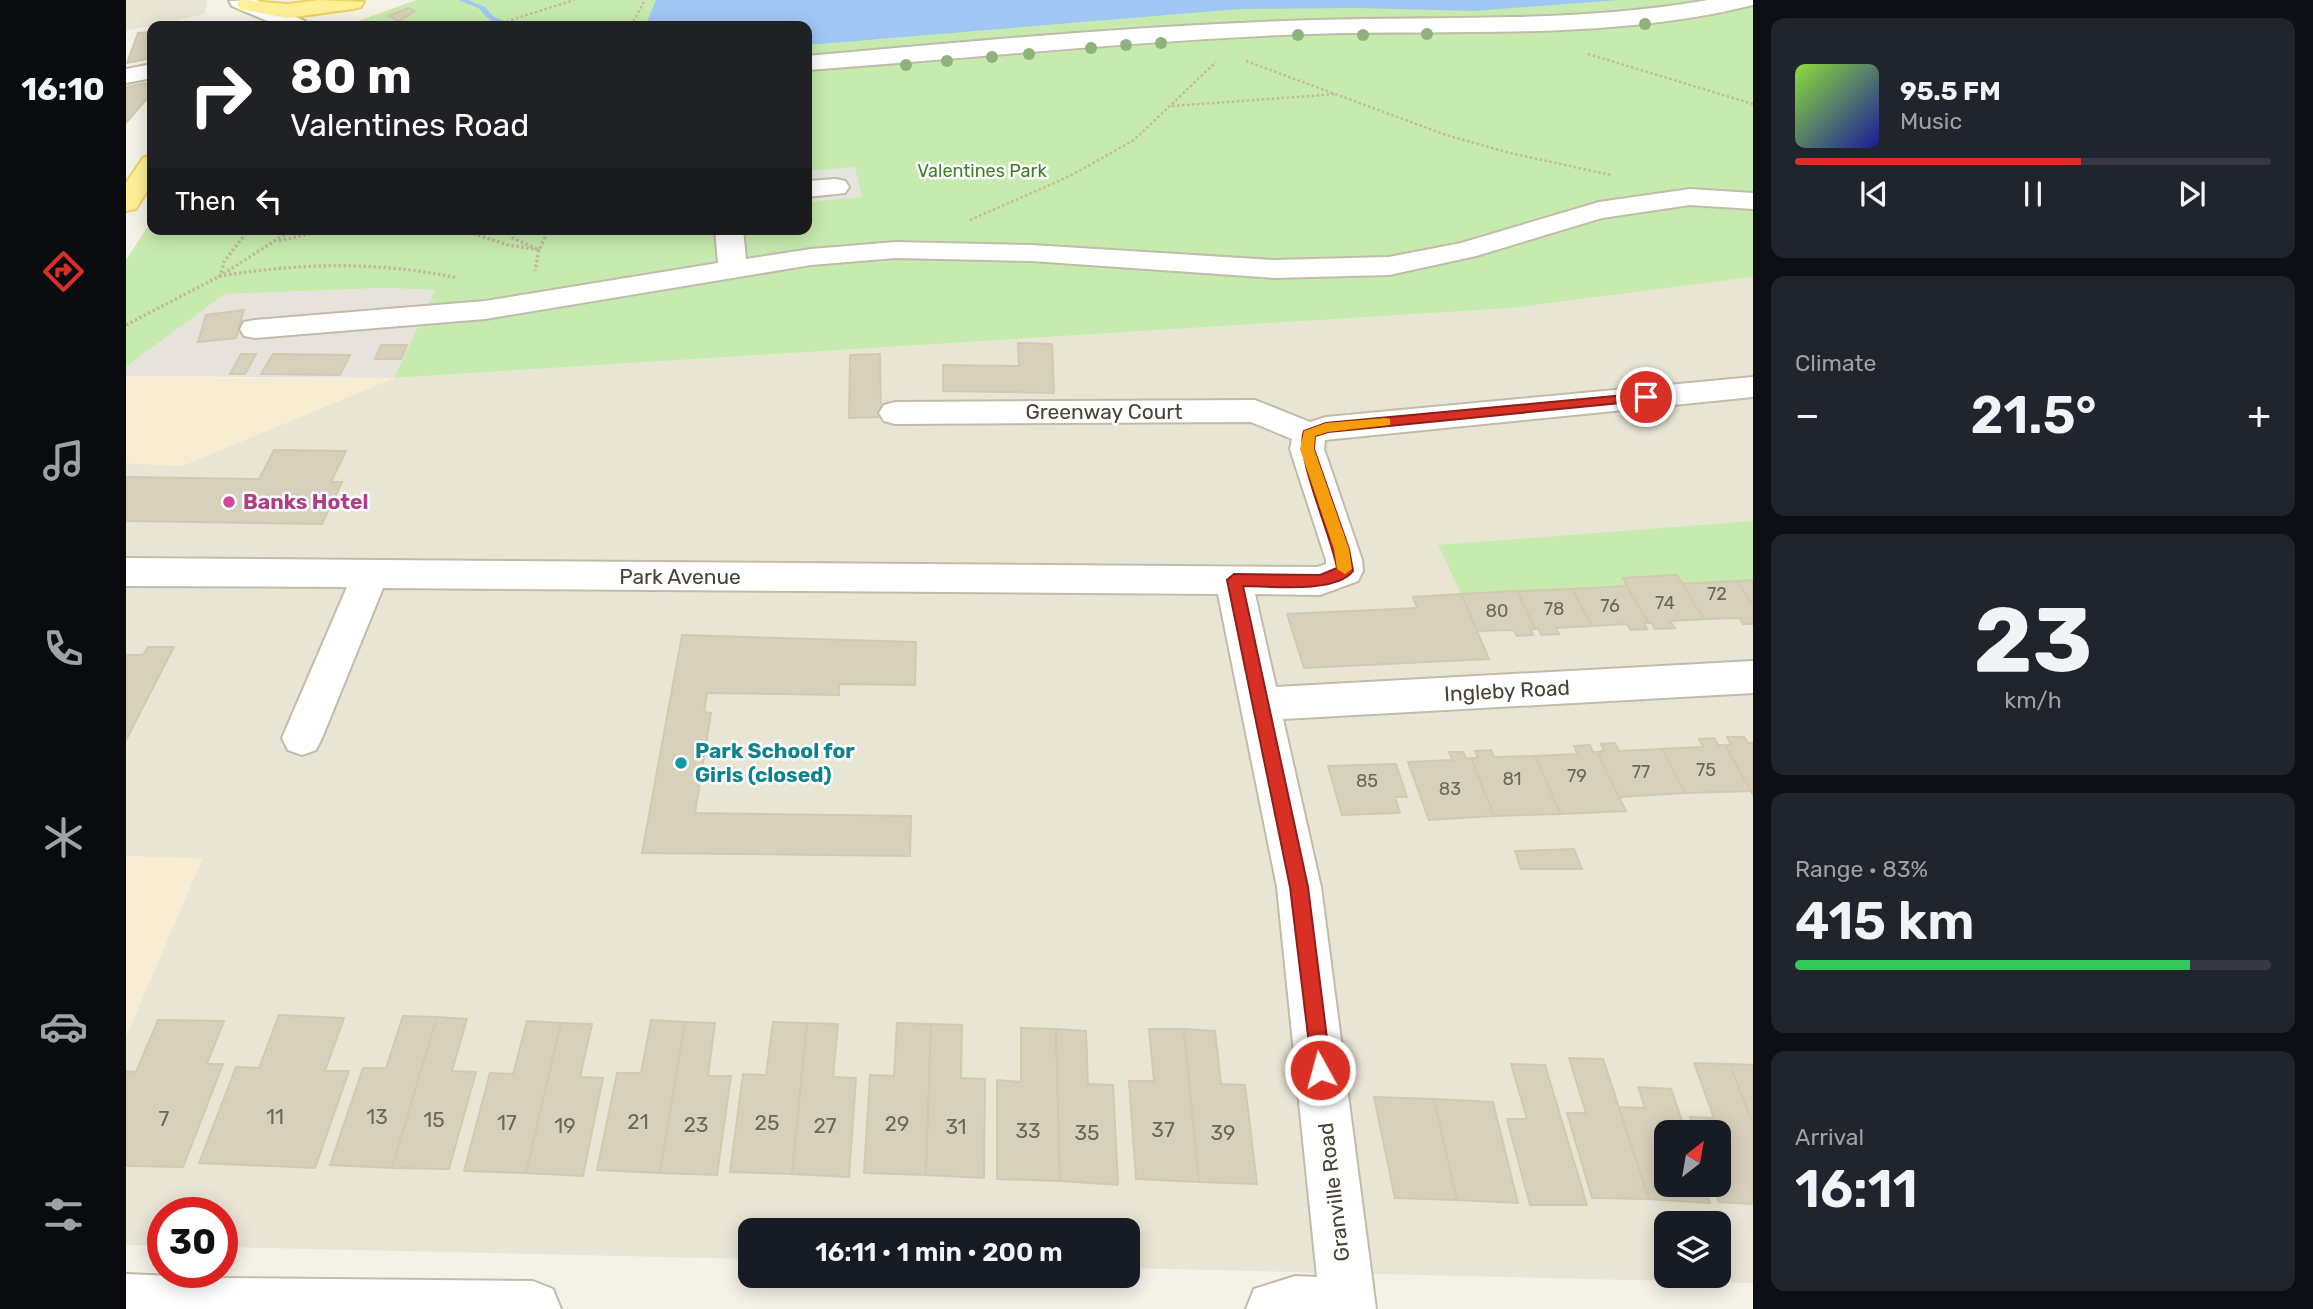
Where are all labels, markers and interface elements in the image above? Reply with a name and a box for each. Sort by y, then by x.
text: 80 m [290,47,412,105]
icon: right [175,49,266,140]
text: 16:10 [21,70,105,108]
text: 95.5 FM [1900,76,2001,107]
text: Valentines Road [290,106,529,144]
text: Music [1900,107,1962,135]
park label: Valentines Park [917,160,1047,182]
icon: previous [1855,175,1893,213]
icon: pause [2014,175,2052,213]
icon: next [2173,175,2211,213]
icon: left [250,182,288,220]
text: Then [175,186,236,217]
icon: directions [39,247,88,296]
text: Climate [1795,349,1876,377]
pin [1616,367,1676,427]
icon: arrive [1627,378,1665,416]
text: 21.5° [1970,384,2097,446]
text: − [1795,392,1820,438]
text: + [2247,392,2271,438]
street label: Greenway Court [1025,399,1183,424]
icon: music [39,436,88,485]
place label: Banks Hotel [243,489,369,514]
marker: Banks Hotel [221,494,237,510]
street label: Park Avenue [619,564,741,589]
house number: 72 [1707,583,1727,605]
text: 23 [1973,586,2093,694]
house number: 74 [1655,592,1675,614]
house number: 76 [1600,595,1620,617]
house number: 78 [1544,598,1564,620]
house number: 80 [1486,600,1508,622]
icon: phone [39,624,88,673]
street label: Ingleby Road [1443,675,1570,706]
text: km/h [2004,686,2062,714]
place label: Park School for Girls (closed) [695,738,855,787]
marker: Park School for Girls (closed) [673,755,689,771]
house number: 75 [1696,759,1716,781]
house number: 77 [1632,761,1650,783]
house number: 79 [1567,765,1587,787]
house number: 81 [1502,768,1522,790]
house number: 85 [1356,770,1378,792]
house number: 83 [1439,778,1461,800]
icon: climate [39,813,88,862]
text: Range · 83% [1795,855,1928,883]
text: 415 km [1795,890,1974,952]
icon: car [39,1002,88,1051]
position arrow [1283,1033,1357,1107]
house number: 11 [266,1104,284,1129]
house number: 13 [366,1104,388,1129]
house number: 7 [159,1106,170,1131]
house number: 15 [423,1107,445,1132]
house number: 21 [627,1109,649,1134]
house number: 17 [497,1110,517,1135]
house number: 25 [755,1110,779,1135]
house number: 29 [885,1111,909,1136]
house number: 23 [684,1112,708,1137]
house number: 19 [554,1113,576,1138]
house number: 27 [813,1113,837,1138]
house number: 31 [945,1114,967,1139]
house number: 37 [1151,1117,1175,1142]
house number: 33 [1015,1118,1041,1143]
house number: 35 [1074,1120,1100,1145]
house number: 39 [1210,1120,1236,1145]
north arrow [1654,1120,1731,1197]
map controls [1654,1120,1731,1288]
street label: Granville Road [1313,1121,1354,1263]
text: Arrival [1795,1123,1864,1151]
text: 16:11 [1795,1158,1918,1220]
icon: filters [39,1190,88,1239]
speed limit sign: 30 [147,1197,238,1288]
button: layers [1654,1211,1731,1288]
text: 16:11 · 1 min · 200 m [815,1237,1063,1268]

